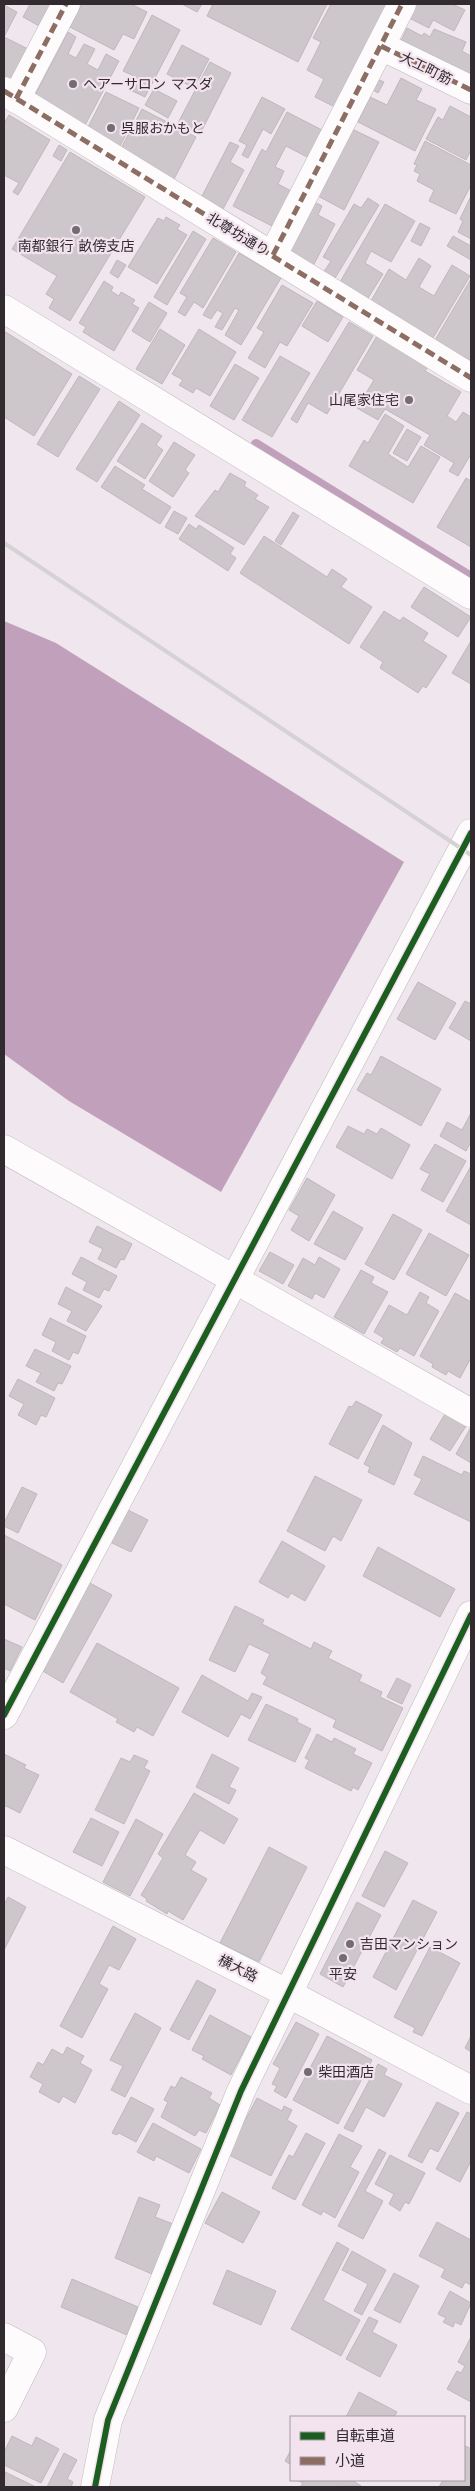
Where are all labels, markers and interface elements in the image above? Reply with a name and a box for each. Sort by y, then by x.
street label: 大工町筋 [397,49,455,87]
place label: ヘアーサロン マスダ [83,76,213,92]
marker: ヘアーサロン マスダ [67,78,79,90]
place label: 呉服おかもと [121,120,205,136]
marker: 呉服おかもと [105,122,117,134]
street label: 北尊坊通り [204,209,272,259]
marker: 南都銀行 畝傍支店 [70,224,82,236]
place label: 南都銀行 畝傍支店 [18,238,134,254]
place label: 山尾家住宅 [329,392,399,408]
marker: 山尾家住宅 [403,394,415,406]
place label: 吉田マンション [360,1936,458,1952]
marker: 吉田マンション [344,1938,356,1950]
street label: 横大路 [216,1951,260,1985]
marker: 平安 [337,1952,349,1964]
place label: 平安 [329,1966,357,1982]
place label: 柴田酒店 [318,2064,374,2080]
marker: 柴田酒店 [302,2066,314,2078]
legend [290,2416,465,2481]
text: 自転車道 [335,2427,395,2445]
text: 小道 [335,2452,365,2470]

